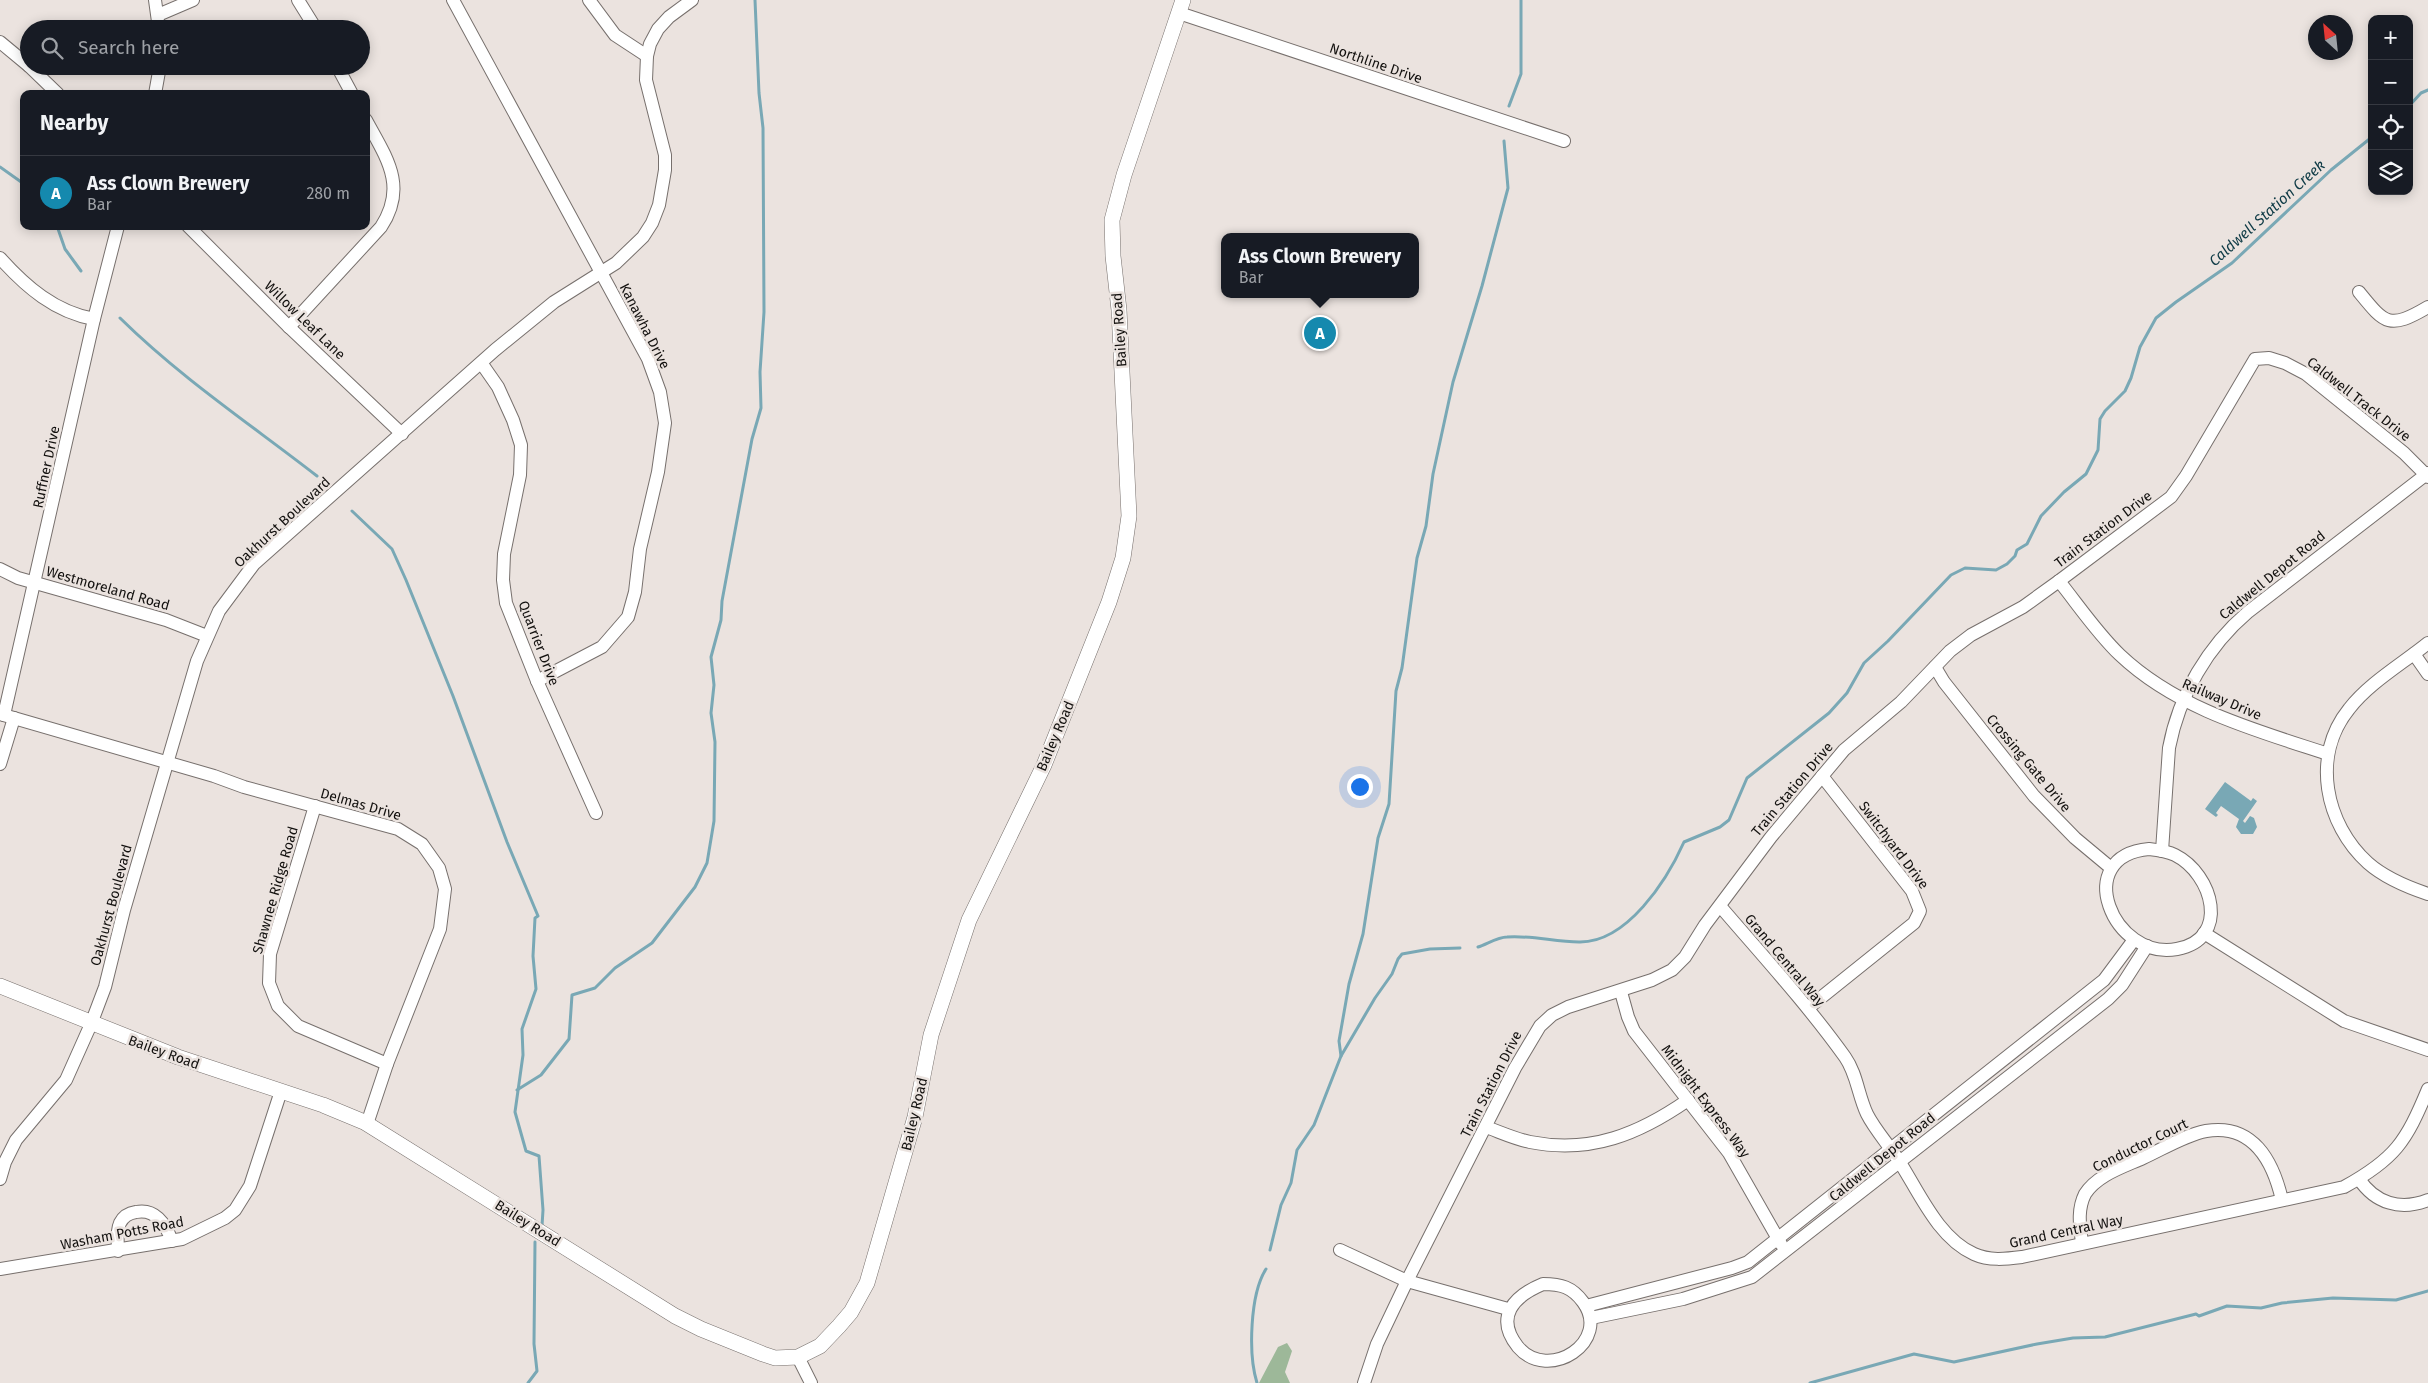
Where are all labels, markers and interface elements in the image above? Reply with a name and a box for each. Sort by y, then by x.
north arrow [2308,15,2353,60]
map controls [2368,15,2413,195]
button: + [2368,15,2413,60]
search box [20,20,370,75]
icon: search [38,34,66,62]
text: Search here [78,36,179,59]
street label: Northline Drive [1327,40,1424,87]
button: − [2368,60,2413,105]
button: locate [2368,105,2413,150]
text: Nearby [40,110,108,136]
button: layers [2368,150,2413,195]
water label: Caldwell Station Creek [2205,156,2329,270]
text: Ass Clown Brewery [87,172,249,195]
text: A [51,184,61,203]
text: 280 m [306,184,350,203]
text: Bar [87,195,112,214]
popup [1221,233,1419,298]
text: Ass Clown Brewery [1239,245,1401,268]
text: Bar [1239,268,1263,287]
street label: Willow Leaf Lane [261,277,349,363]
street label: Kanawha Drive [616,281,673,372]
street label: Bailey Road [1108,292,1131,368]
pin: A [1304,314,1336,352]
street label: Caldwell Track Drive [2303,354,2414,445]
street label: Ruffner Drive [29,424,64,510]
street label: Oakhurst Boulevard [231,473,334,571]
street label: Train Station Drive [2051,487,2155,571]
street label: Caldwell Depot Road [2216,527,2329,623]
street label: Westmoreland Road [44,563,172,614]
street label: Quarrier Drive [515,598,563,688]
street label: Railway Drive [2179,675,2264,724]
street label: Bailey Road [1033,699,1078,774]
street label: Crossing Gate Drive [1983,711,2074,816]
street label: Train Station Drive [1748,739,1837,840]
your location [1347,774,1373,800]
street label: Delmas Drive [318,785,403,824]
street label: Switchyard Drive [1855,798,1932,893]
street label: Shawnee Ridge Road [249,824,302,956]
street label: Oakhurst Boulevard [87,842,136,968]
street label: Grand Central Way [1741,911,1828,1010]
street label: Train Station Drive [1457,1028,1526,1140]
street label: Bailey Road [126,1032,202,1073]
street label: Midnight Express Way [1658,1042,1754,1161]
street label: Bailey Road [898,1076,931,1152]
street label: Caldwell Depot Road [1826,1109,1939,1205]
street label: Conductor Court [2090,1115,2191,1176]
street label: Bailey Road [492,1196,564,1250]
street label: Grand Central Way [2008,1211,2125,1252]
street label: Washam Potts Road [59,1213,185,1254]

